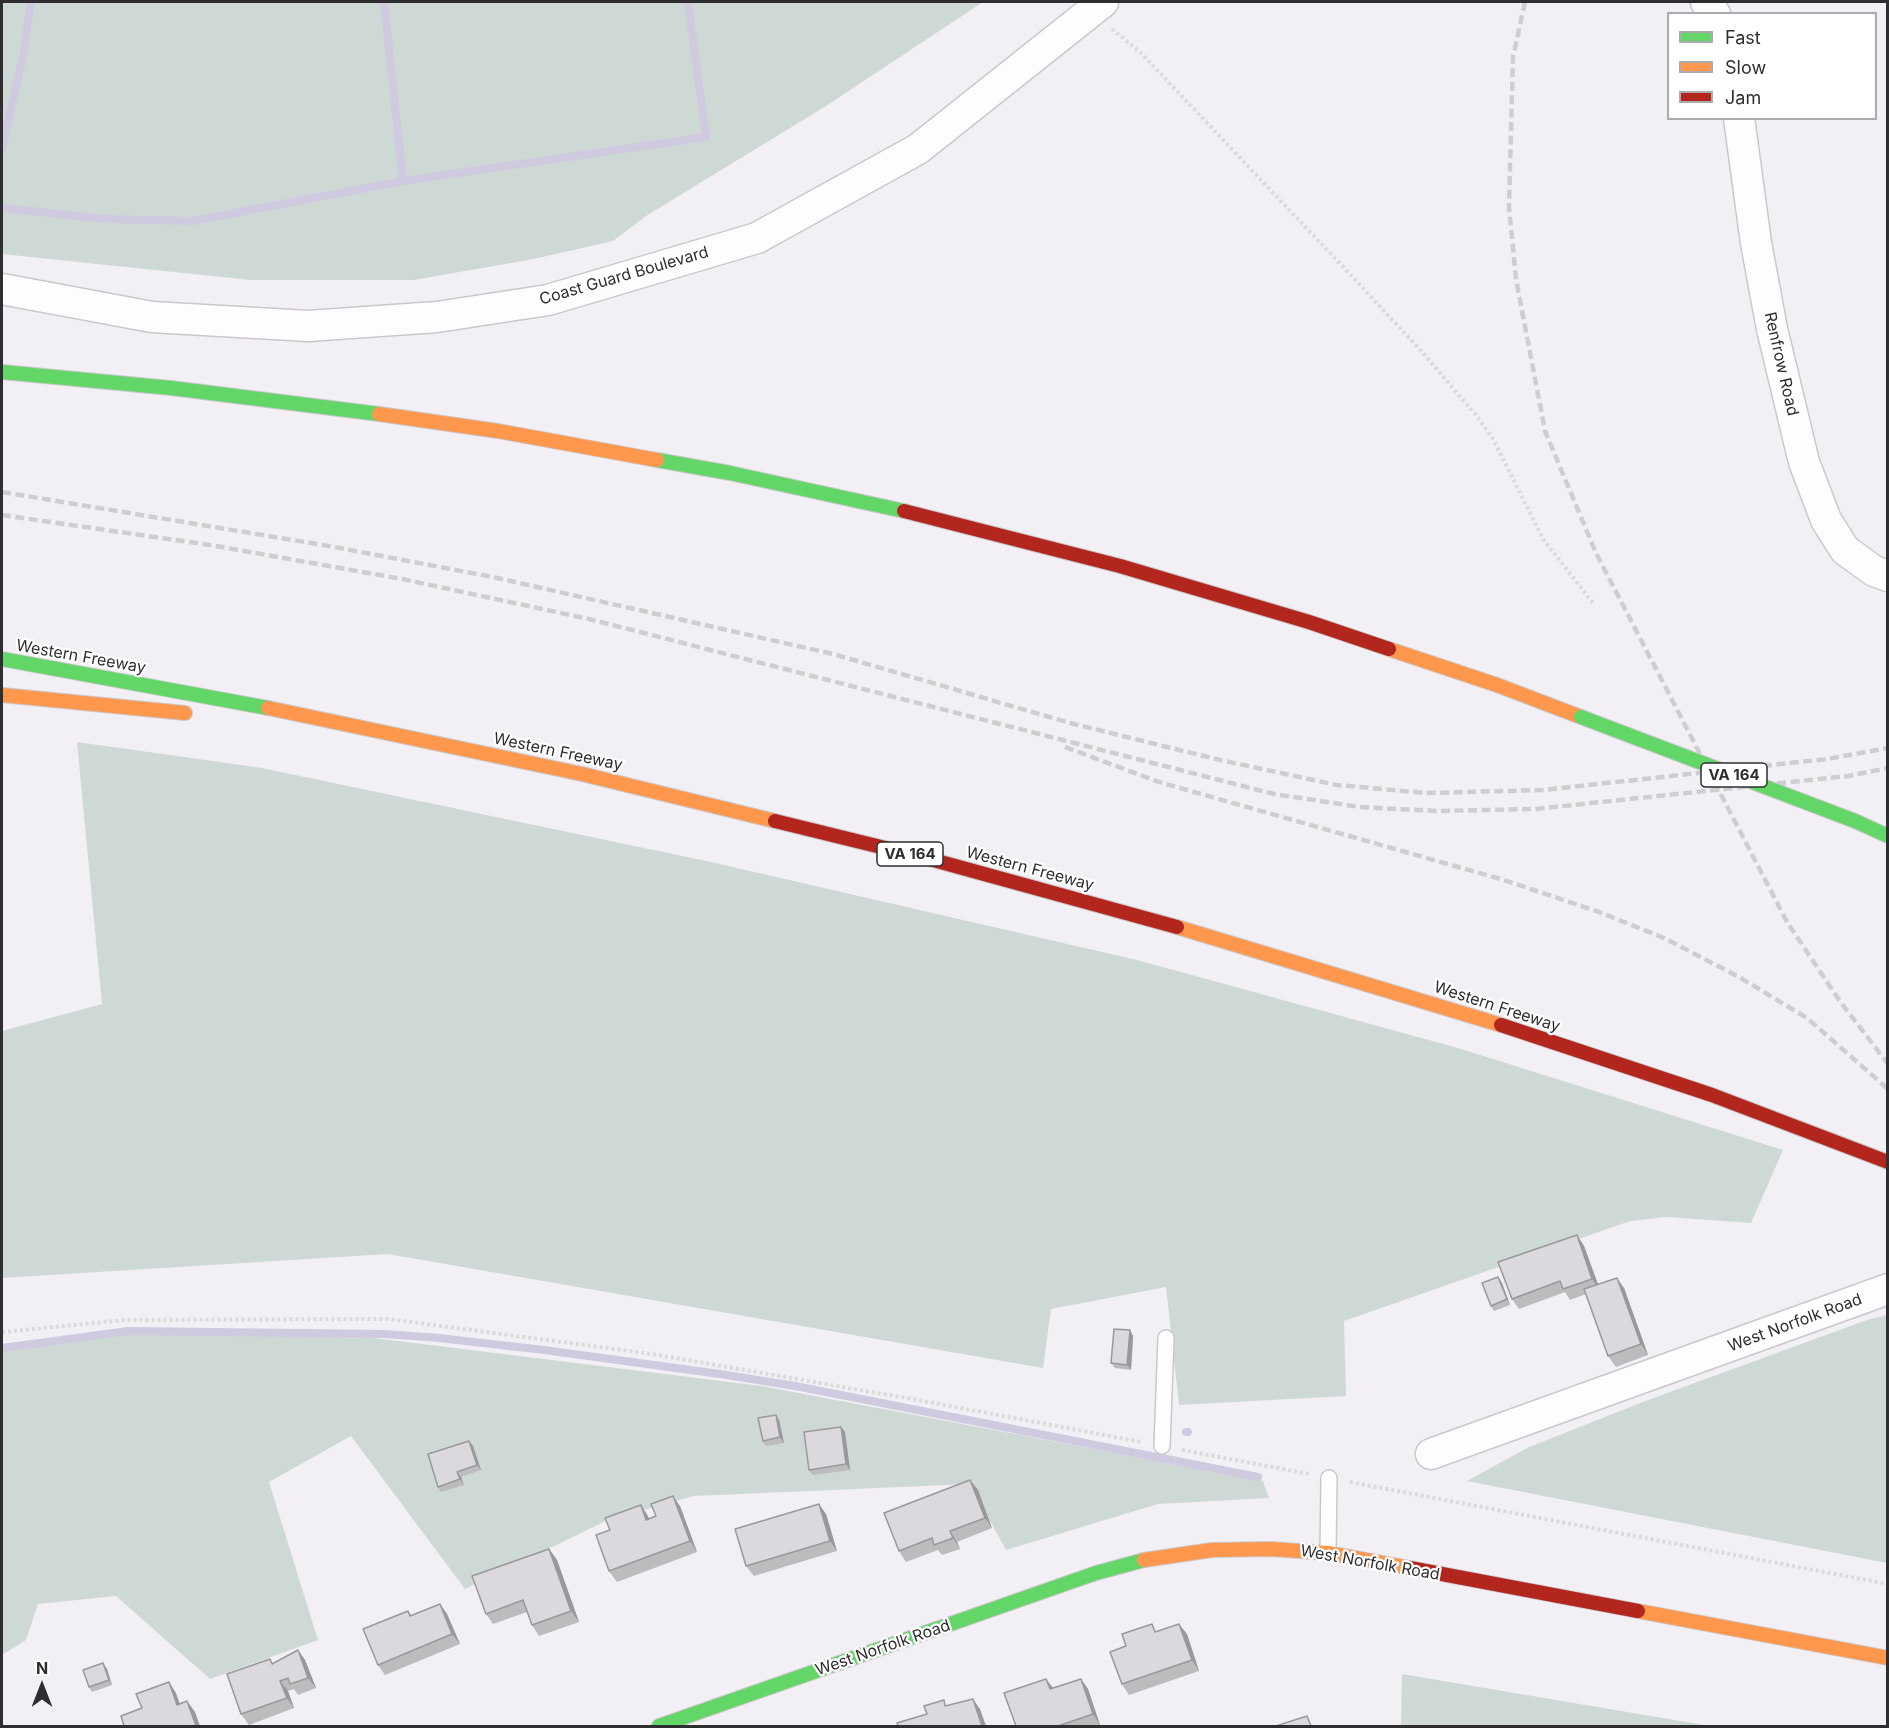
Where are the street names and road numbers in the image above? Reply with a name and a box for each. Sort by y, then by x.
street label: Coast Guard Boulevard [537,243,711,309]
street label: Renfrow Road [1760,310,1802,418]
street label: Western Freeway [15,636,147,678]
street label: Western Freeway [492,729,624,775]
road number: VA 164 [1701,763,1767,787]
road number: VA 164 [877,842,943,866]
street label: Western Freeway [964,843,1096,895]
street label: Western Freeway [1432,978,1562,1036]
street label: West Norfolk Road [1725,1290,1865,1356]
street label: West Norfolk Road [1299,1541,1441,1585]
street label: West Norfolk Road [813,1616,953,1680]

